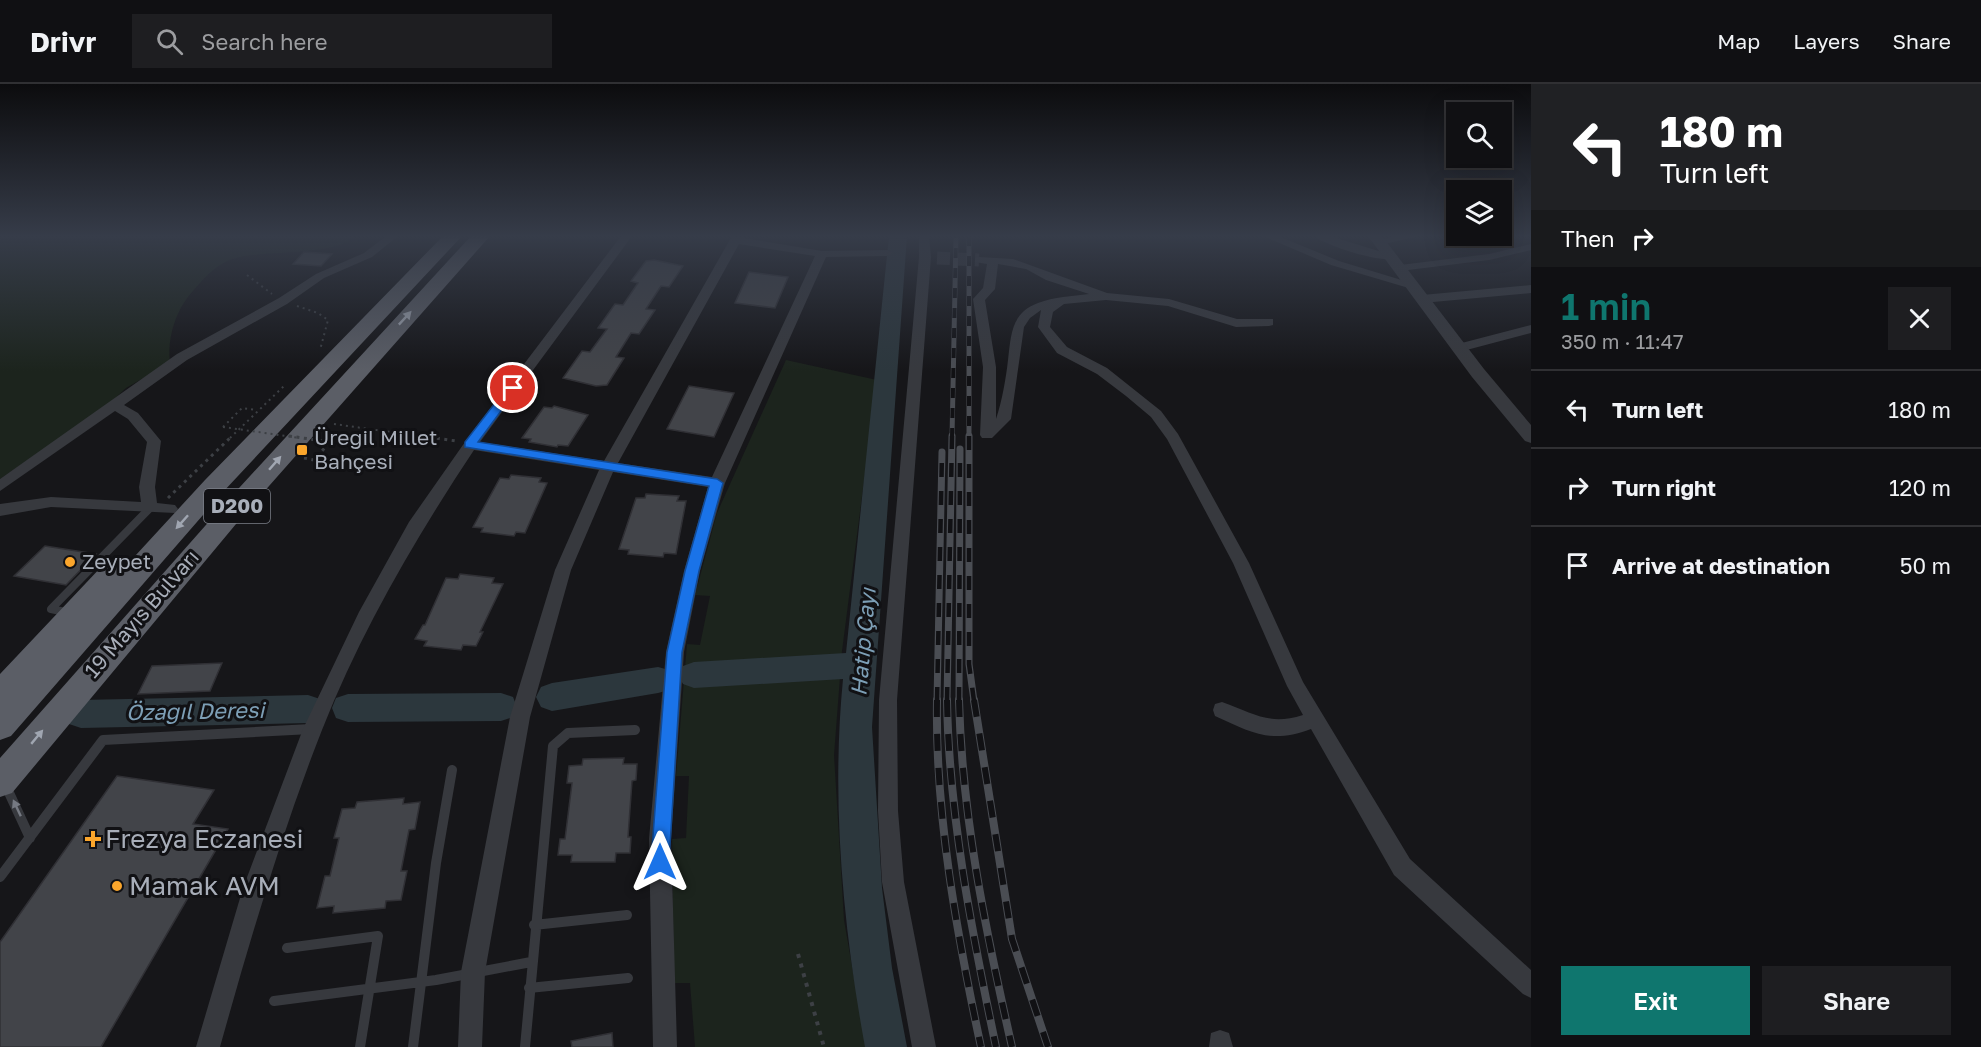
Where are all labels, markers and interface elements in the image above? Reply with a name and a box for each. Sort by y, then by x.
search box [132,14,552,68]
text: Drivr [30,25,96,58]
icon: search [153,25,186,58]
text: Search here [201,28,327,55]
text: Map [1717,28,1760,54]
text: Layers [1793,28,1860,54]
text: Share [1893,28,1951,54]
map controls [1446,102,1512,246]
button: search [1446,102,1512,168]
text: 180 m [1660,106,1783,156]
icon: left [1561,108,1639,186]
text: Turn left [1660,157,1769,189]
button: layers [1446,180,1512,246]
icon: right [1626,222,1659,255]
text: Then [1561,225,1614,252]
text: 1 min [1561,285,1651,328]
button: close [1888,287,1951,350]
one-way arrow [398,311,412,325]
text: 350 m · 11:47 [1561,329,1684,353]
pin [487,362,538,413]
icon: arrive [496,371,529,404]
icon: left [1561,393,1594,426]
text: Turn left [1612,396,1703,423]
text: 180 m [1888,396,1951,423]
place label: Üreğil Millet Bahçesi [314,424,438,474]
marker: Üreğil Millet Bahçesi [295,443,309,457]
one-way arrow [268,456,281,471]
icon: right [1561,471,1594,504]
text: Turn right [1612,474,1716,501]
text: 120 m [1889,474,1951,501]
road number: D200 [204,489,270,523]
one-way arrow [176,514,189,529]
street label: 19 Mayıs Bulvarı [79,544,204,683]
place label: Zeypet [82,548,151,574]
icon: arrive [1561,549,1594,582]
text: Arrive at destination [1612,552,1830,579]
text: 50 m [1900,552,1951,579]
marker: Zeypet [63,555,77,569]
water label: Hatip Çayı [844,586,881,697]
water label: Özağıl Deresi [126,696,268,725]
one-way arrow [31,729,44,745]
one-way arrow [12,800,21,817]
place label: Frezya Eczanesi [105,823,303,854]
position arrow [628,830,692,894]
marker: Frezya Eczanesi [86,832,100,846]
place label: Mamak AVM [129,870,280,901]
marker: Mamak AVM [110,879,124,893]
button: Exit [1561,966,1750,1035]
button: Share [1762,966,1951,1035]

